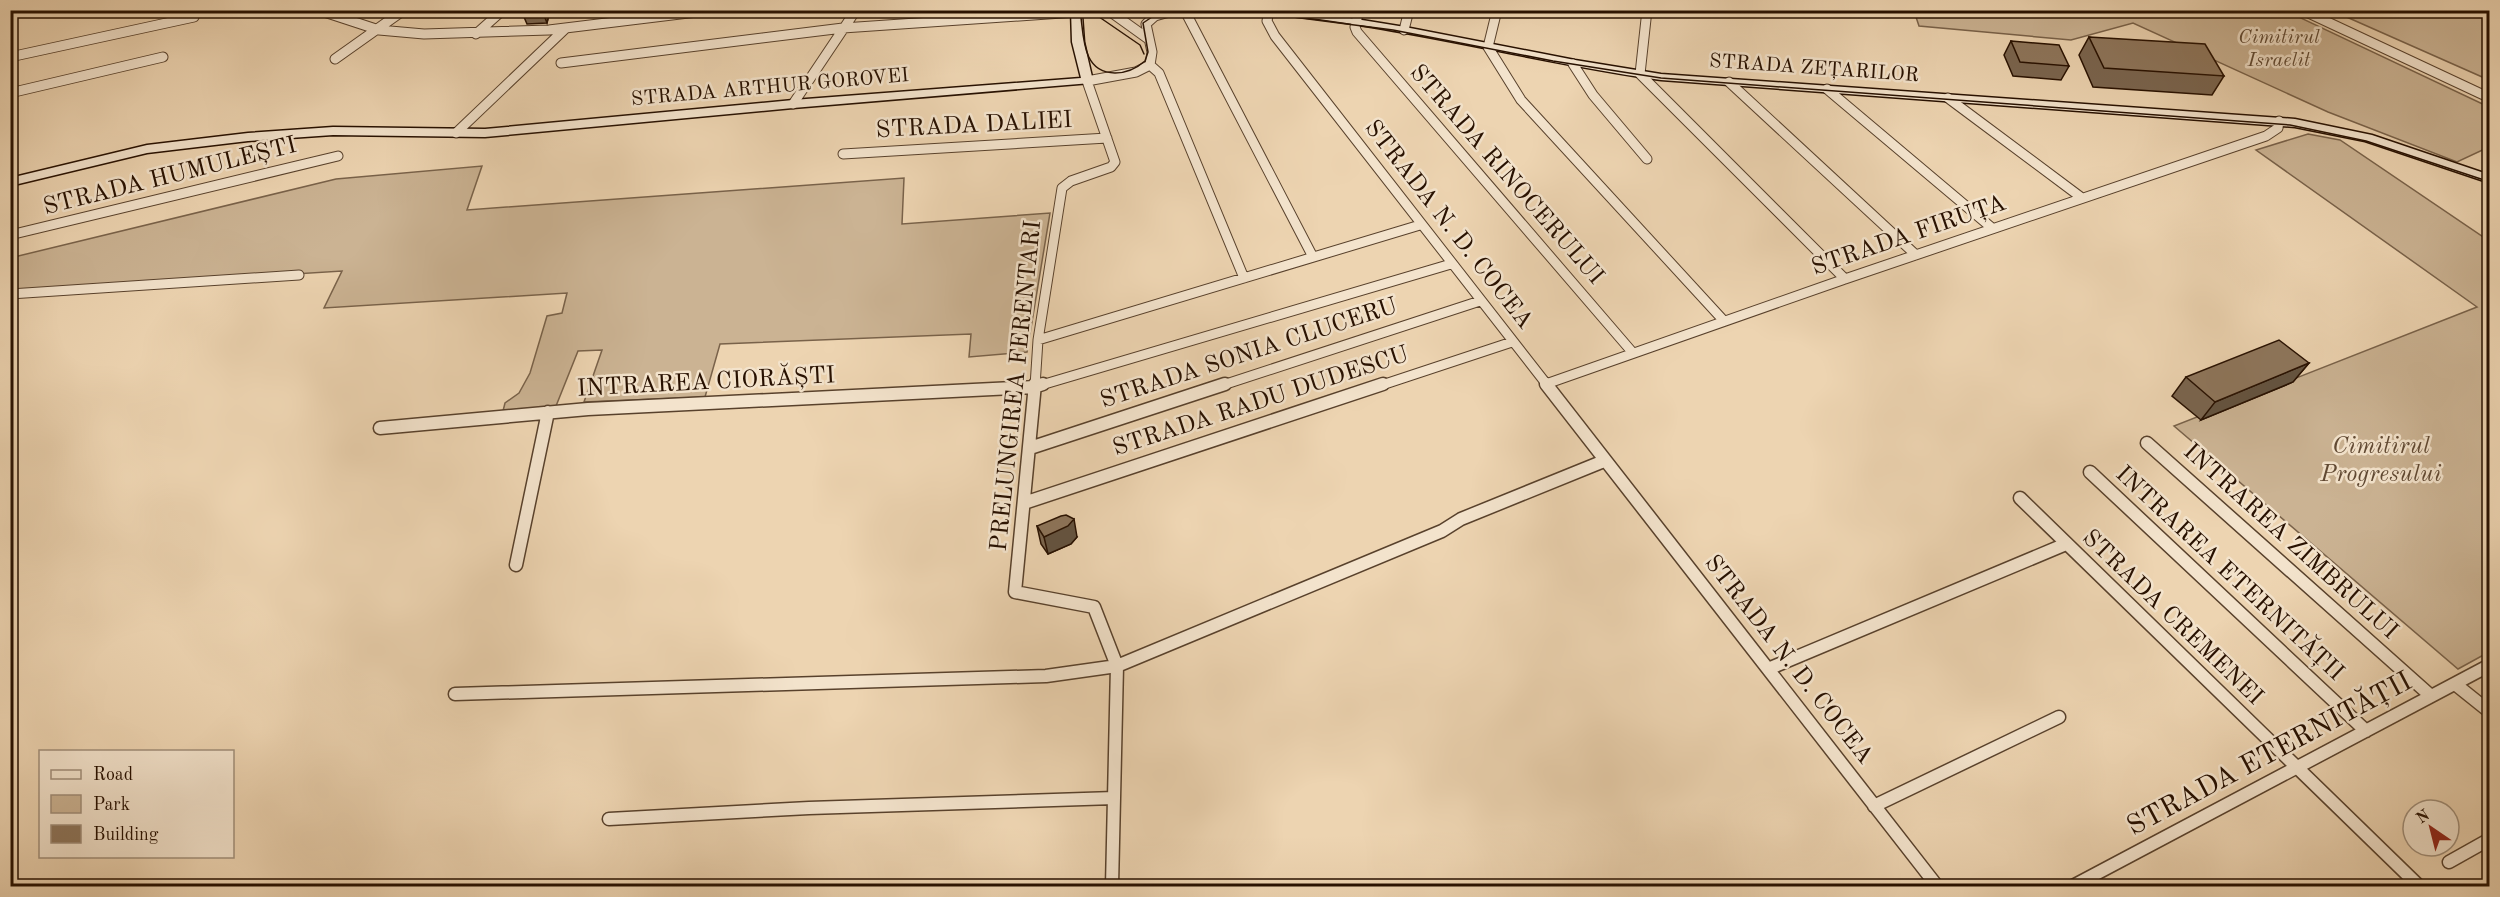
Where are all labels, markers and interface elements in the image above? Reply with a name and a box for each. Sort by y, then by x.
park label: Cimitirul Israelit [2238,28,2320,71]
street label: STRADA ZEȚARILOR [1708,52,1920,86]
street label: STRADA RINOCERULUI [1404,61,1608,289]
street label: STRADA ARTHUR GOROVEI [630,66,910,110]
street label: STRADA DALIEI [875,109,1073,143]
street label: STRADA N. D. COCEA [1359,116,1537,334]
street label: STRADA HUMULEȘTI [41,134,299,220]
street label: STRADA FIRUȚA [1809,191,2009,281]
street label: PRELUNGIREA FERENTARI [988,219,1046,553]
street label: STRADA SONIA CLUCERU [1097,294,1401,413]
street label: STRADA RADU DUDESCU [1110,343,1412,461]
street label: INTRAREA CIORĂȘTI [576,360,836,402]
park label: Cimitirul Progresului [2319,435,2442,487]
street label: INTRAREA ZIMBRULUI [2178,440,2402,644]
street label: INTRAREA ETERNITĂȚII [2110,459,2350,686]
street label: STRADA CREMENEI [2077,526,2267,710]
street label: STRADA N. D. COCEA [1699,551,1877,769]
street label: STRADA ETERNITĂȚII [2121,664,2417,842]
legend [39,750,234,858]
text: Road [93,766,133,784]
text: Park [93,796,130,814]
north arrow [2401,798,2461,858]
text: N [2414,807,2434,827]
text: Building [93,826,159,844]

